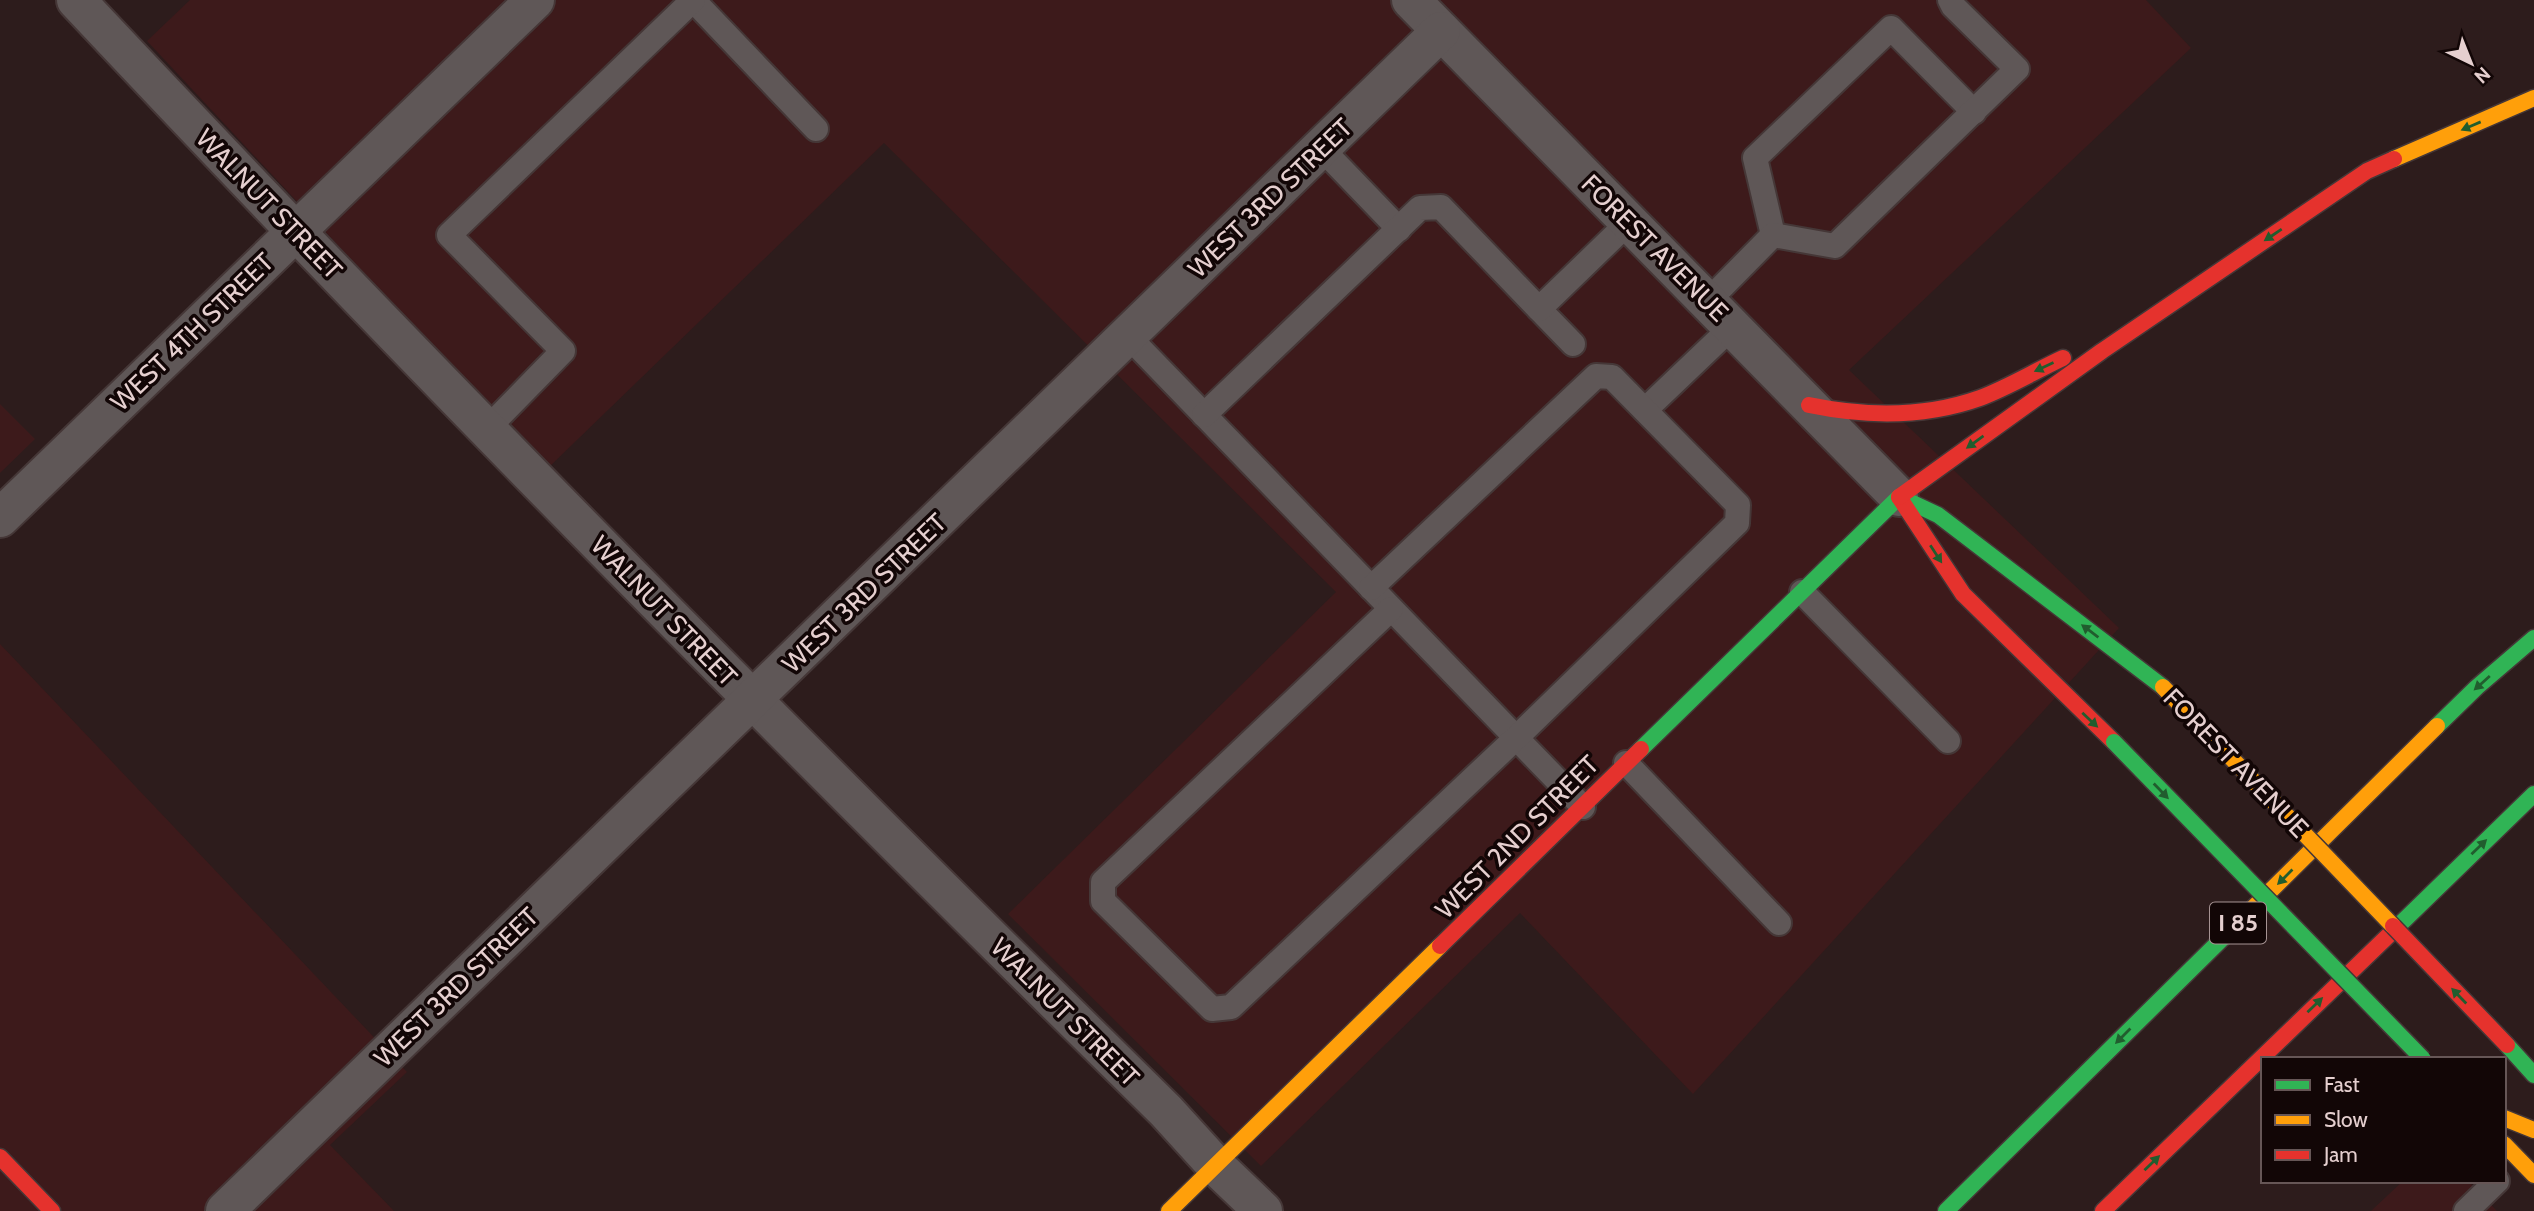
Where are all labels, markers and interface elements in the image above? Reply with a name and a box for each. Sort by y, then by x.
north arrow [2436,28,2506,98]
text: N [2469,62,2495,88]
street label: WEST 3RD STREET [1181,111,1359,284]
one-way arrow [2461,120,2482,131]
street label: WALNUT STREET [189,122,349,286]
street label: FOREST AVENUE [1575,168,1735,328]
one-way arrow [2264,228,2282,242]
street label: WEST 4TH STREET [104,246,280,418]
one-way arrow [2034,361,2054,373]
one-way arrow [1966,435,1984,449]
street label: WEST 3RD STREET [775,506,953,679]
street label: WALNUT STREET [584,529,744,693]
one-way arrow [1930,544,1943,563]
one-way arrow [2081,624,2099,639]
one-way arrow [2474,675,2491,690]
street label: FOREST AVENUE [2157,682,2315,844]
one-way arrow [2081,712,2099,728]
street label: WEST 2ND STREET [1429,749,1605,925]
one-way arrow [2153,782,2170,799]
one-way arrow [2470,840,2487,856]
one-way arrow [2277,868,2294,884]
street label: WEST 3RD STREET [367,900,545,1073]
road number: I 85 [2210,903,2266,944]
street label: WALNUT STREET [984,931,1146,1093]
one-way arrow [2452,988,2468,1005]
one-way arrow [2306,997,2323,1013]
one-way arrow [2115,1028,2132,1044]
legend [2261,1057,2506,1183]
text: Fast [2324,1072,2360,1097]
text: Slow [2324,1107,2368,1132]
text: Jam [2323,1142,2358,1167]
one-way arrow [2143,1155,2160,1172]

